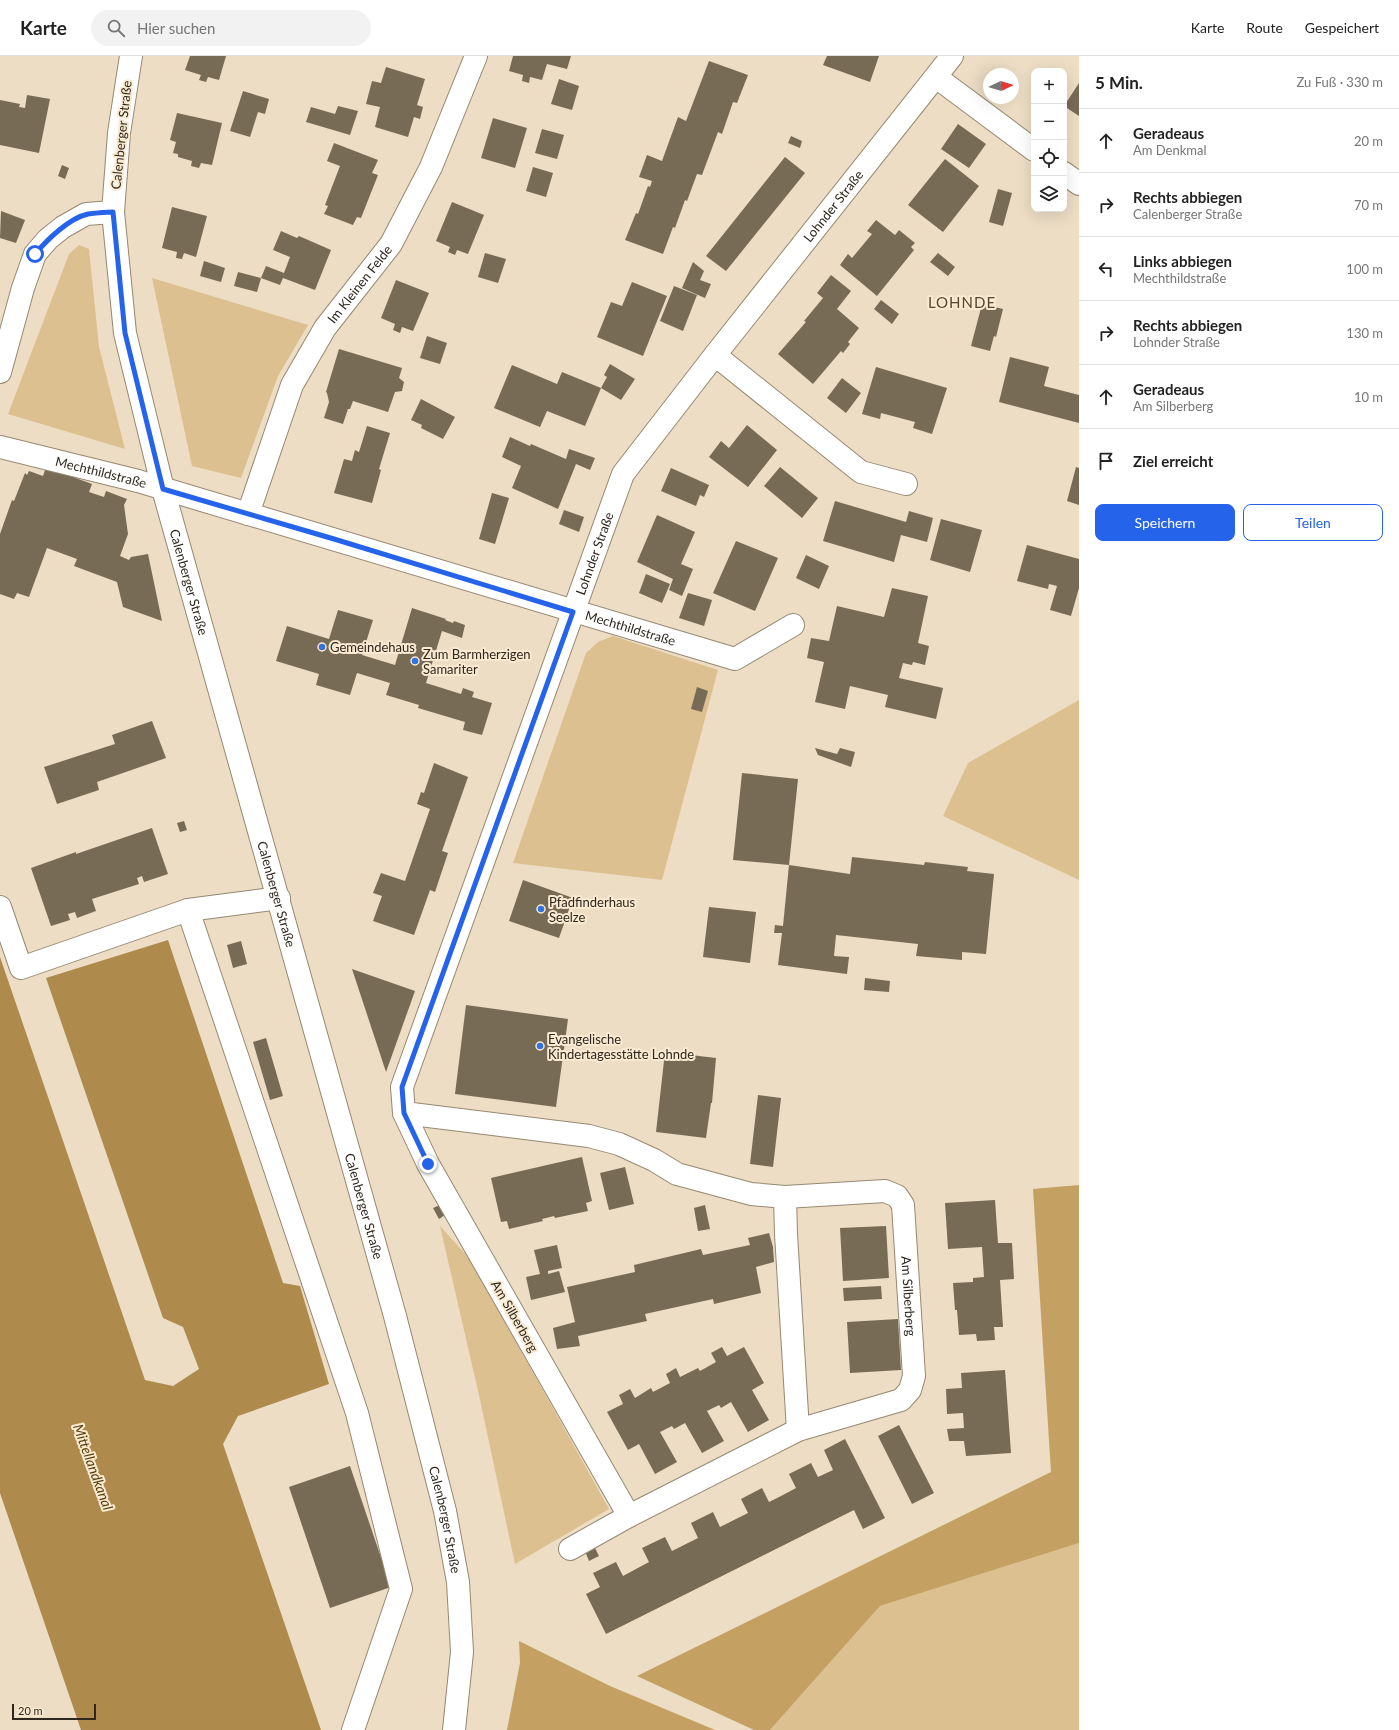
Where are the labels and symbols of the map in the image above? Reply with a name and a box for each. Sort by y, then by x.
north arrow [983,68,1019,104]
street label: Calenberger Straße [107,80,135,190]
street label: Lohnder Straße [800,167,867,245]
street label: Im Kleinen Felde [324,242,395,326]
route start [26,245,44,263]
district label: LOHNDE [928,293,996,311]
street label: Mechthildstraße [54,453,149,491]
street label: Lohnder Straße [572,510,617,597]
street label: Calenberger Straße [167,527,212,637]
street label: Mechthildstraße [583,607,678,649]
place label: Gemeindehaus [330,639,415,655]
marker: Gemeindehaus [317,642,327,652]
place label: Zum Barmherzigen Samariter [423,646,531,677]
marker: Zum Barmherzigen Samariter [410,656,420,666]
street label: Calenberger Straße [254,839,299,949]
place label: Pfadfinderhaus Seelze [549,894,636,925]
marker: Pfadfinderhaus Seelze [536,904,546,914]
place label: Evangelische Kindertagesstätte Lohnde [548,1031,694,1062]
marker: Evangelische Kindertagesstätte Lohnde [535,1041,545,1051]
street label: Calenberger Straße [342,1151,387,1261]
route end [419,1155,437,1173]
street label: Am Silberberg [898,1256,919,1337]
street label: Am Silberberg [488,1277,542,1355]
water label: Mittellandkanal [70,1421,117,1512]
street label: Calenberger Straße [426,1464,464,1575]
scale bar [12,1702,96,1721]

